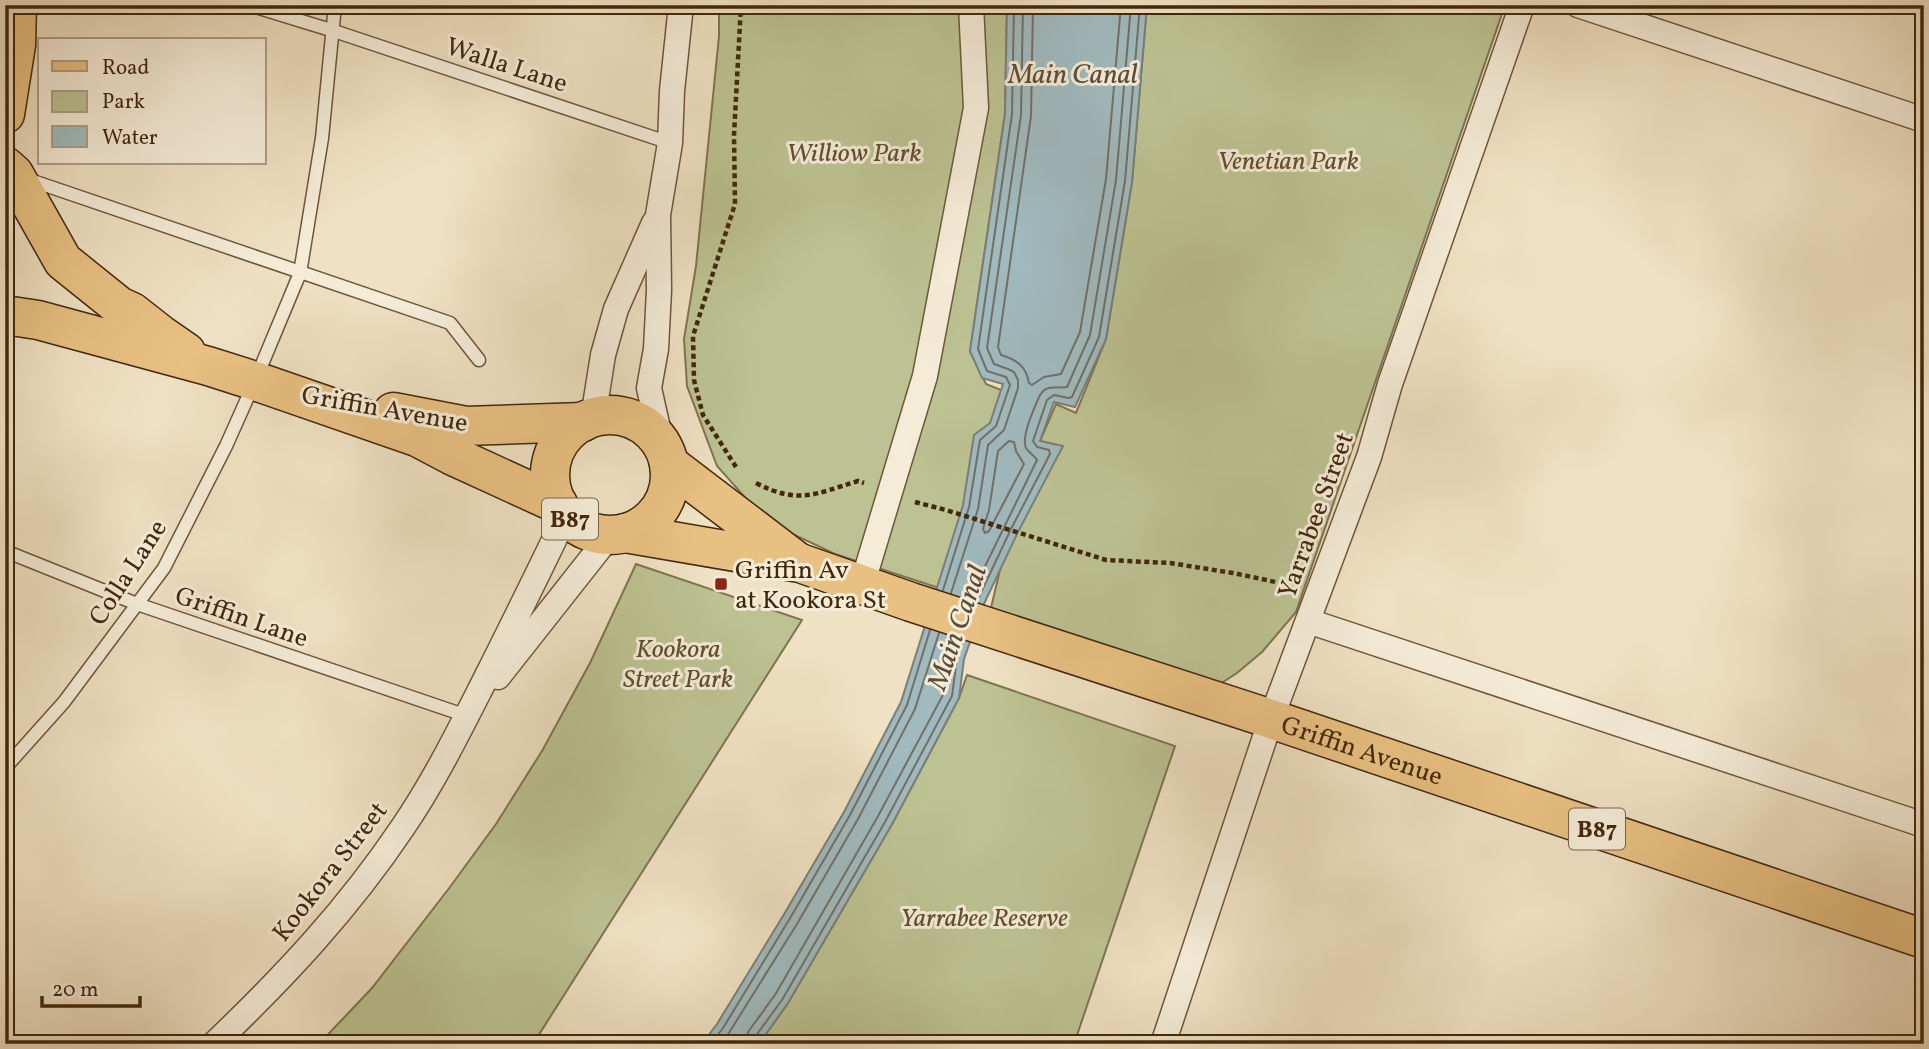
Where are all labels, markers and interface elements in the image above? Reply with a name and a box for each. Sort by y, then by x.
street label: Walla Lane [441,29,572,103]
legend [38,38,266,164]
text: Road [102,54,149,83]
water label: Main Canal [1007,56,1138,95]
text: Park [102,88,145,117]
text: Water [102,124,158,153]
park label: Williow Park [786,136,922,172]
park label: Venetian Park [1217,144,1359,180]
street label: Griffin Avenue [299,378,471,442]
street label: Yarrabee Street [1270,427,1364,604]
road number: B87 [542,498,598,540]
street label: Colla Lane [81,513,176,633]
place label: Griffin Av at Kookora St [735,553,886,619]
water label: Main Canal [918,560,998,696]
marker: Griffin Av at Kookora St [713,576,729,592]
street label: Griffin Lane [170,578,313,657]
park label: Kookora Street Park [623,632,733,698]
street label: Griffin Avenue [1276,708,1447,796]
street label: Kookora Street [264,795,397,950]
road number: B87 [1569,808,1625,850]
park label: Yarrabee Reserve [900,901,1068,937]
scale bar [42,965,140,1009]
text: 20 m [52,976,98,1005]

